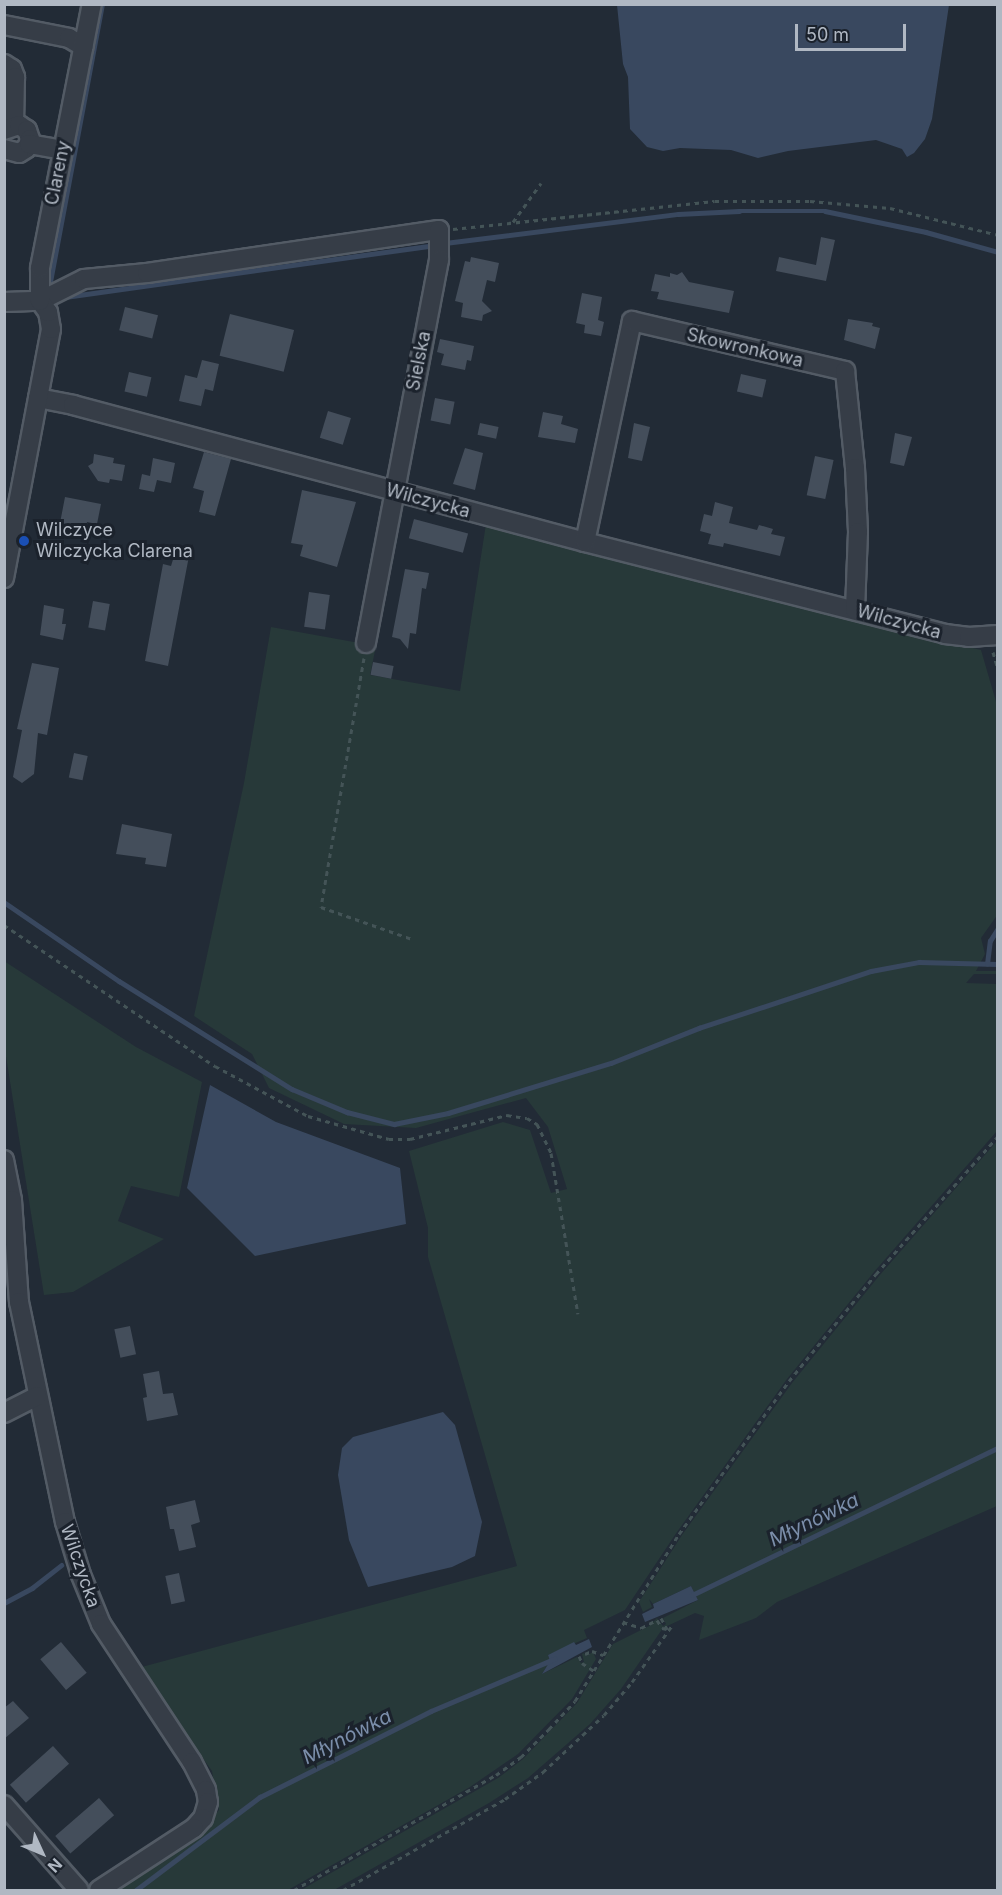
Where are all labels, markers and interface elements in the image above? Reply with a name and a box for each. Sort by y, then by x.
scale bar [798,12,909,50]
text: 50 m [806,24,849,45]
street label: Clareny [41,139,75,207]
street label: Skowronkowa [685,324,805,372]
street label: Sielska [403,329,435,393]
street label: Wilczycka [383,479,473,523]
place label: Wilczyce Wilczycka Clarena [36,520,193,562]
marker: Wilczyce Wilczycka Clarena [17,534,31,548]
street label: Wilczycka [854,600,944,644]
water label: Młynówka [765,1488,863,1552]
street label: Wilczycka [56,1522,104,1610]
water label: Młynówka [298,1704,396,1770]
north arrow [12,1823,72,1883]
text: N [44,1854,66,1877]

